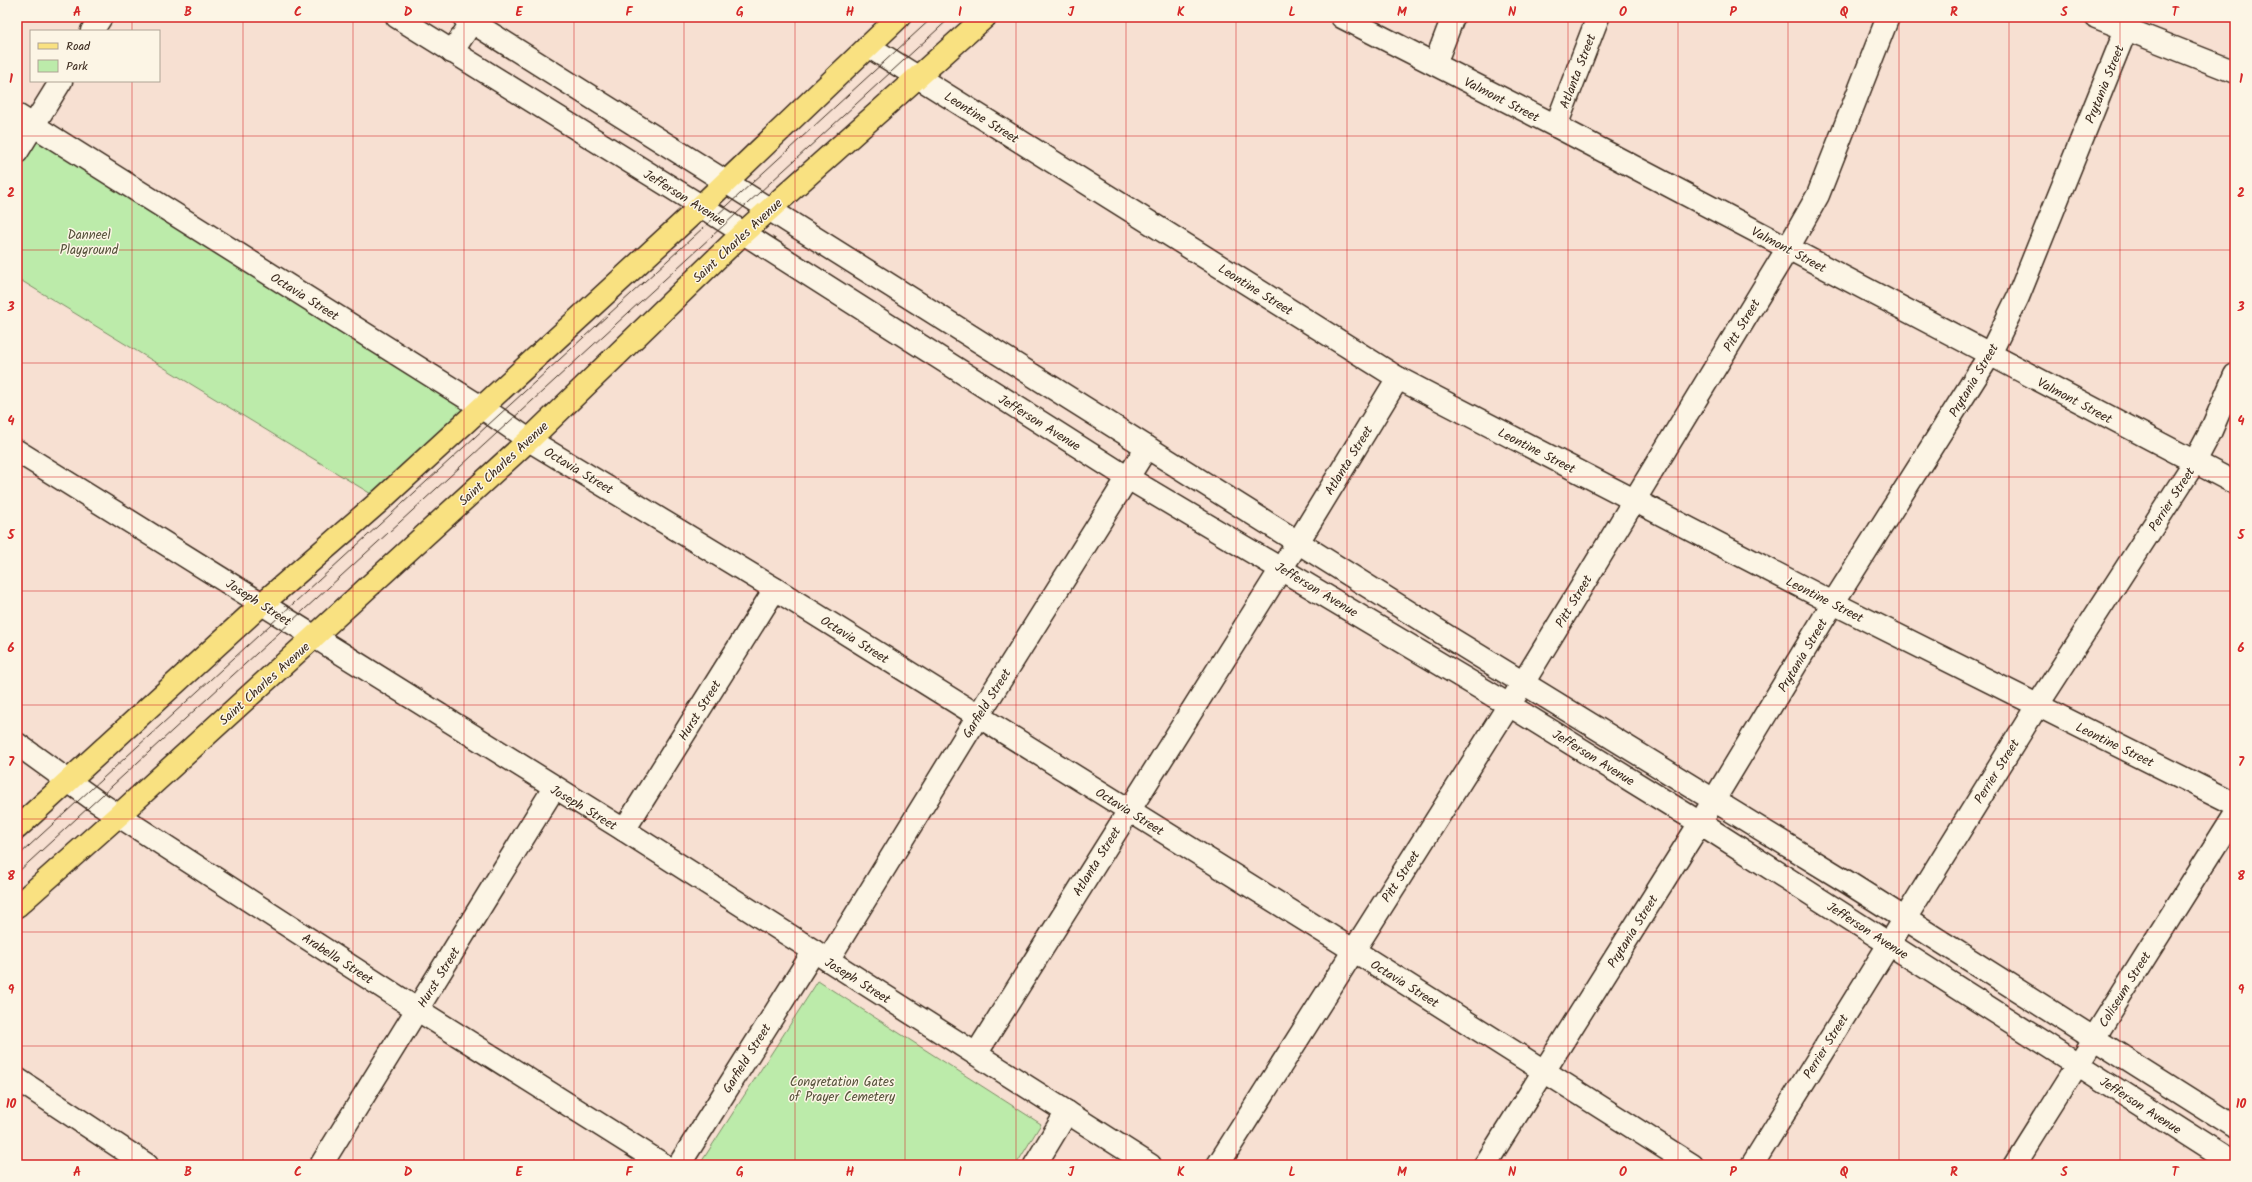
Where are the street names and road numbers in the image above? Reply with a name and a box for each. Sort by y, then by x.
street label: Atlanta Street [1555,30,1603,112]
street label: Prytania Street [2080,41,2131,127]
street label: Valmont Street [1460,72,1544,129]
street label: Leontine Street [940,87,1024,150]
street label: Jefferson Avenue [639,165,730,232]
street label: Saint Charles Avenue [688,194,788,288]
street label: Valmont Street [1747,222,1831,279]
street label: Leontine Street [1214,259,1298,322]
street label: Octavia Street [266,268,344,327]
street label: Pitt Street [1718,295,1767,356]
street label: Prytania Street [1944,339,2005,422]
street label: Valmont Street [2033,373,2117,430]
street label: Jefferson Avenue [994,390,1085,457]
street label: Saint Charles Avenue [454,417,554,511]
street label: Atlanta Street [1320,421,1379,500]
street label: Leontine Street [1494,423,1580,480]
street label: Octavia Street [539,442,618,501]
street label: Perrier Street [2144,463,2201,536]
street label: Jefferson Avenue [1271,557,1362,623]
street label: Pitt Street [1550,571,1599,632]
street label: Leontine Street [1782,572,1868,629]
street label: Joseph Street [221,574,296,633]
street label: Octavia Street [816,611,894,670]
street label: Prytania Street [1773,614,1834,697]
street label: Saint Charles Avenue [215,637,315,731]
street label: Garfield Street [957,664,1018,743]
street label: Hurst Street [673,676,728,745]
street label: Leontine Street [2072,717,2158,774]
street label: Jefferson Avenue [1548,725,1639,792]
street label: Perrier Street [1969,734,2026,808]
street label: Joseph Street [546,780,621,837]
street label: Octavia Street [1091,783,1169,842]
street label: Atlanta Street [1068,822,1127,901]
street label: Pitt Street [1377,846,1426,907]
street label: Prytania Street [1602,890,1665,973]
street label: Jefferson Avenue [1822,897,1912,966]
street label: Arabella Street [297,928,378,991]
street label: Hurst Street [412,943,467,1012]
street label: Coliseum Street [2094,947,2158,1032]
street label: Joseph Street [820,953,895,1010]
street label: Octavia Street [1366,955,1444,1014]
street label: Perrier Street [1798,1009,1855,1083]
street label: Garfield Street [717,1019,778,1098]
street label: Jefferson Avenue [2095,1072,2185,1141]

